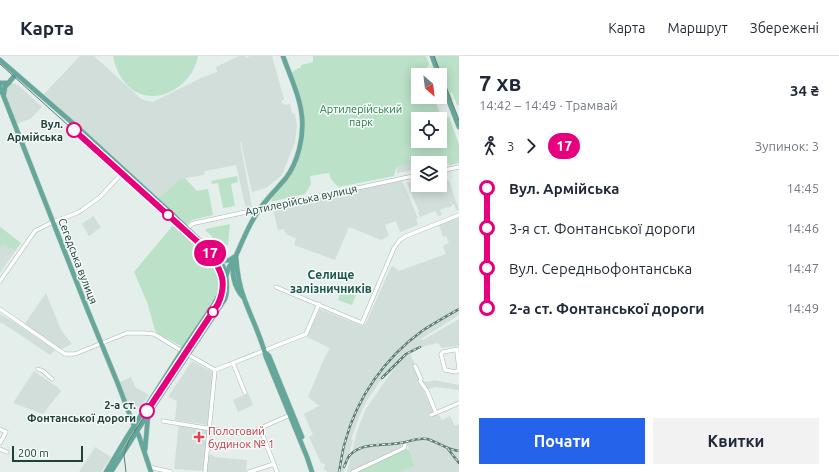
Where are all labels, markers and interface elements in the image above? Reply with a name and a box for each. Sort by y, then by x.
text: Карта [20,17,74,39]
text: Карта [608,20,645,36]
text: Маршрут [667,20,728,36]
text: Збережені [750,20,819,36]
north arrow [411,68,447,104]
map controls [411,68,447,192]
text: 7 хв [479,70,521,95]
text: 34 ₴ [790,82,819,99]
text: 14:42 – 14:49 · Трамвай [479,98,618,112]
park label: Артилерійський парк [320,103,402,128]
button: locate [411,112,447,148]
place label: Вул. Армійська [7,118,63,143]
marker: Вул. Армійська [66,122,82,138]
icon: walk [479,135,501,157]
icon: forward [520,135,542,157]
text: 17 [556,138,572,154]
text: 3 [507,139,514,153]
text: Зупинок: 3 [755,139,819,153]
button: layers [411,156,447,192]
text: Вул. Армійська [509,180,620,197]
text: 14:45 [786,181,819,195]
street label: Артилерійська вулиця [244,182,358,218]
unlabelled marker [162,209,174,221]
street label: Сегедська вулиця [56,216,100,306]
text: 3-я ст. Фонтанської дороги [509,220,695,237]
text: 14:46 [786,221,819,235]
line badge: 17 [192,240,228,266]
text: 17 [202,245,218,261]
text: Вул. Середньофонтанська [509,260,692,277]
text: 14:47 [786,261,819,275]
district label: Селище залізничників [290,268,372,295]
text: 2-а ст. Фонтанської дороги [509,300,705,317]
text: 14:49 [786,301,819,315]
unlabelled marker [207,306,219,318]
place label: 2-а ст. Фонтанської дороги [27,399,136,424]
marker: 2-а ст. Фонтанської дороги [139,403,155,419]
button: Почати [479,418,645,464]
button: Квитки [653,418,819,464]
place label: Пологовий будинок № 1 [208,425,274,450]
marker: Пологовий будинок № 1 [193,431,205,443]
scale bar [12,444,83,463]
text: 200 m [18,447,49,459]

